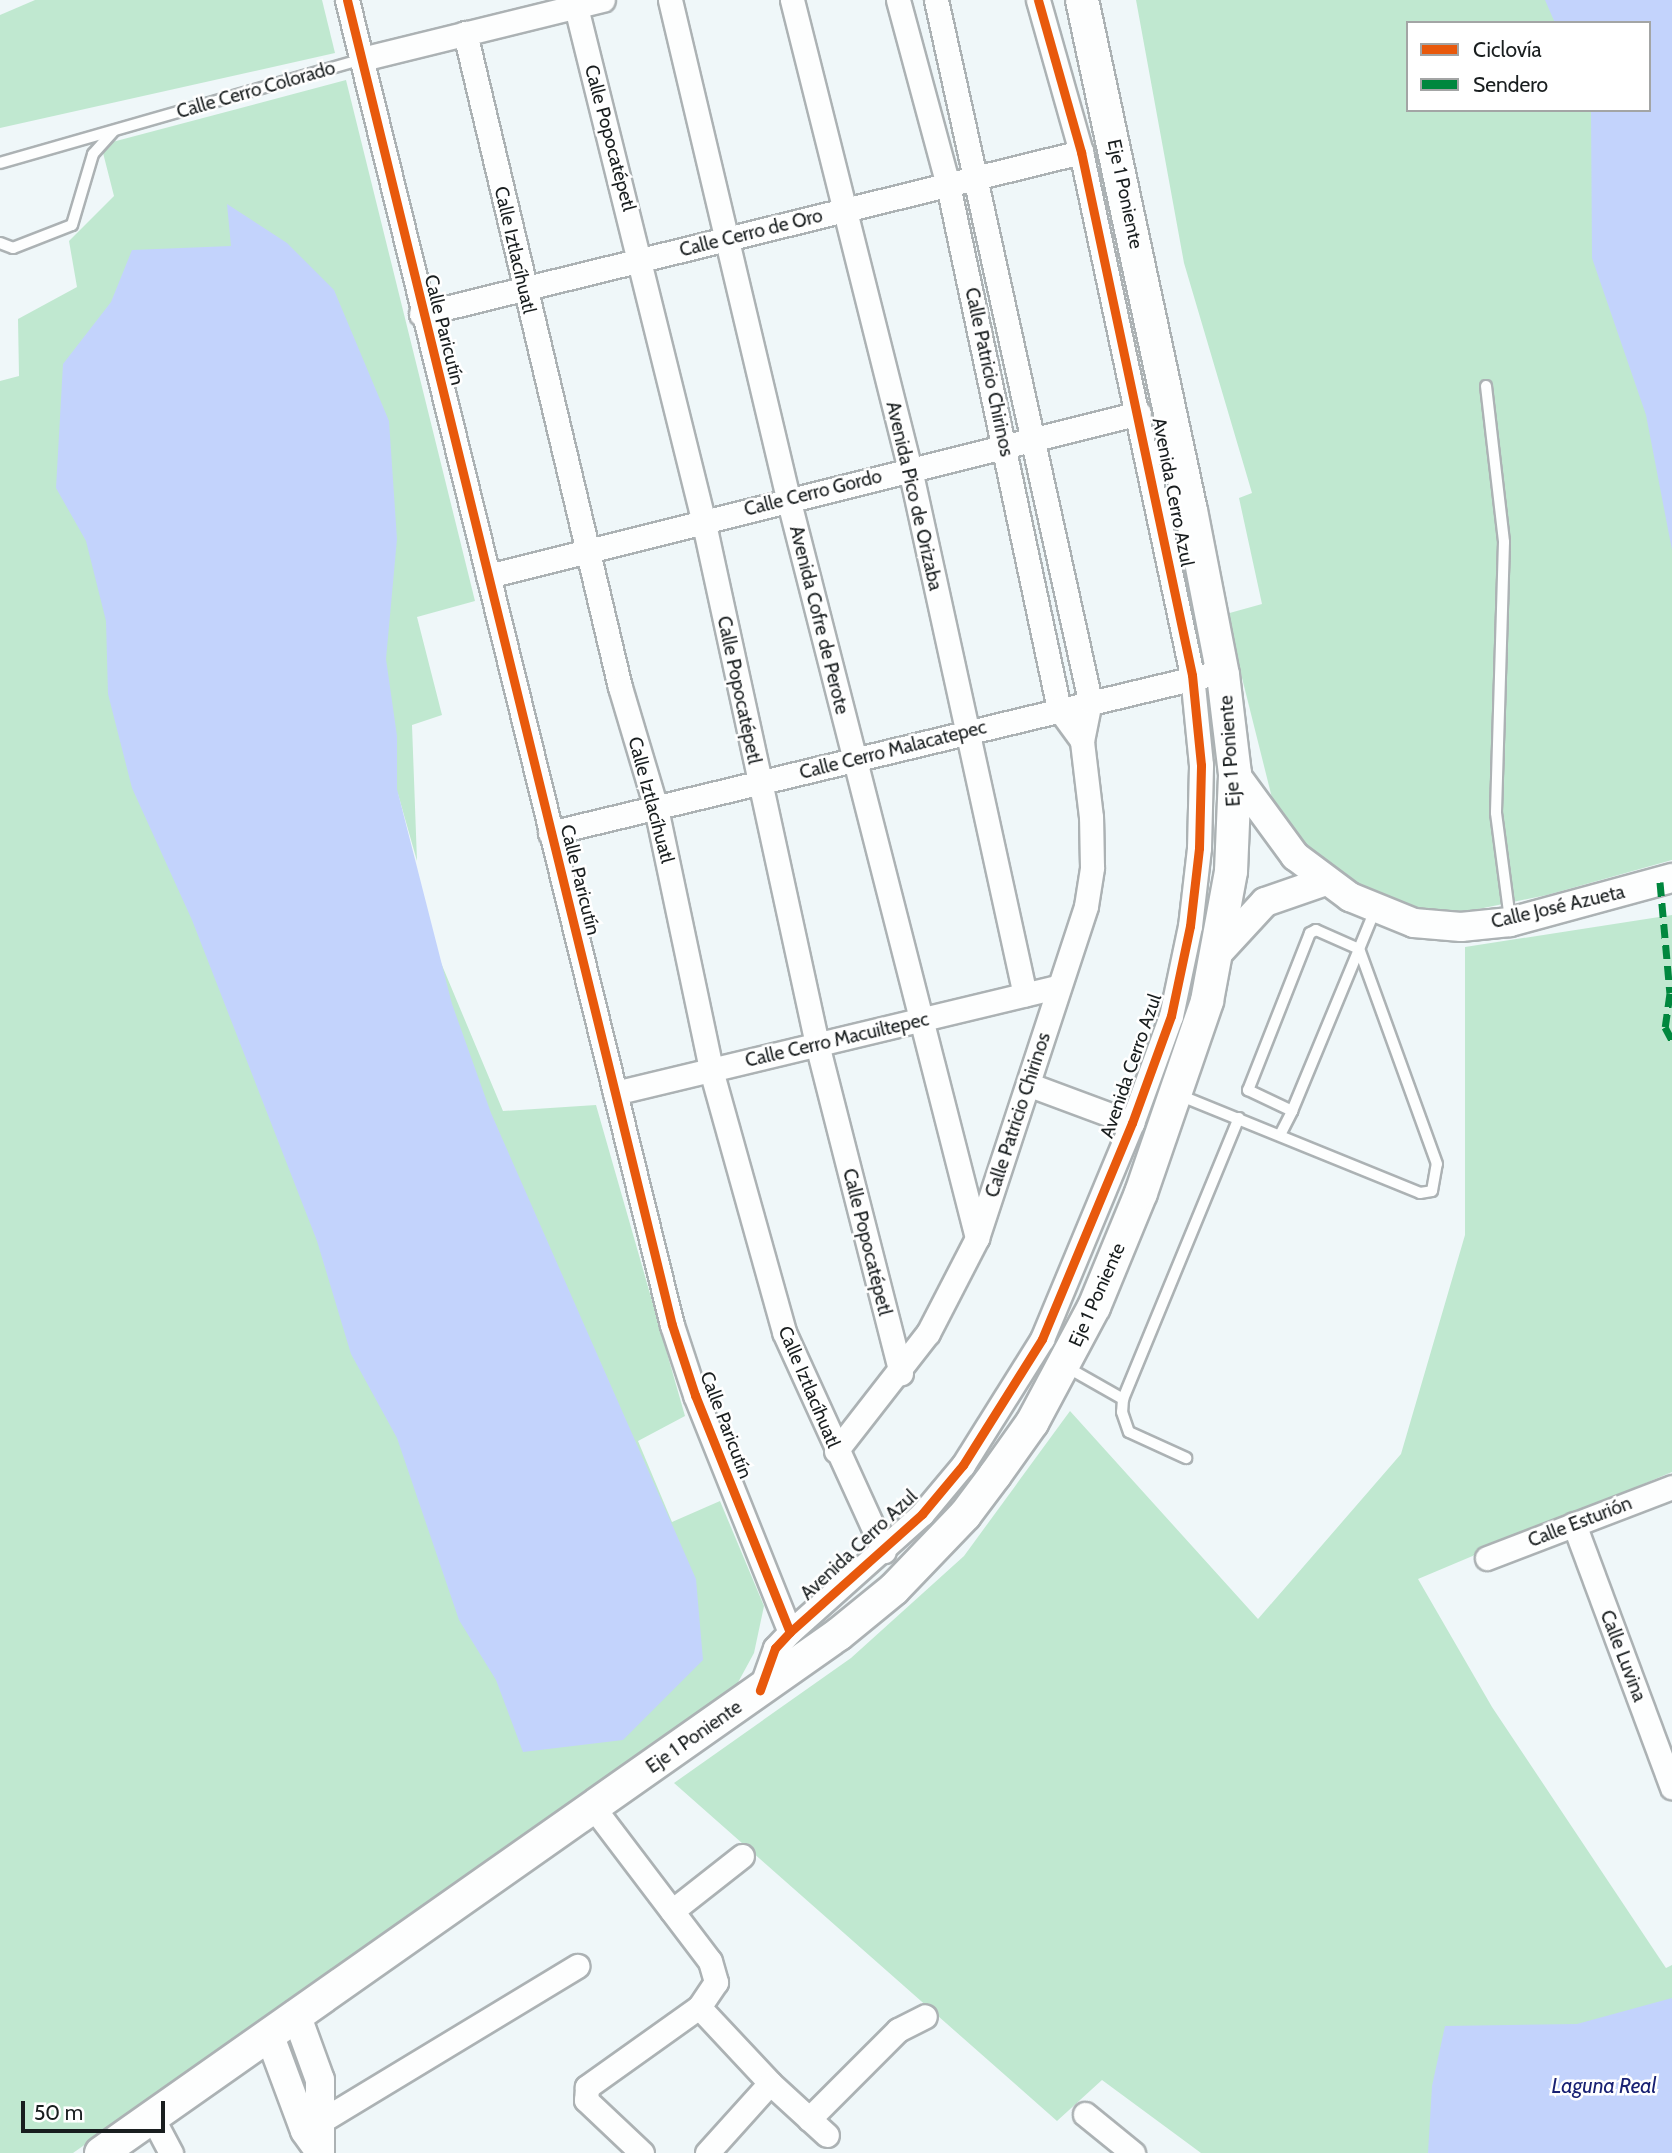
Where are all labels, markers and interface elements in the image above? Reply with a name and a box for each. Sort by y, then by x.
legend [1406,21,1651,112]
text: Ciclovía [1473,37,1542,62]
street label: Calle Cerro Colorado [174,56,338,124]
street label: Calle Popocatépetl [579,62,641,214]
text: Sendero [1473,72,1548,97]
street label: Eje 1 Poniente [1102,137,1148,251]
street label: Calle Iztlacíhuatl [489,184,541,316]
street label: Calle Cerro de Oro [677,204,825,262]
street label: Calle Paricutín [419,272,469,388]
street label: Calle Patricio Chirinos [960,285,1018,459]
street label: Avenida Pico de Orizaba [881,399,947,593]
street label: Avenida Cerro Azul [1147,416,1199,568]
street label: Calle Cerro Gordo [742,465,884,521]
street label: Avenida Cofre de Perote [785,523,853,717]
street label: Calle Popocatépetl [712,614,766,766]
street label: Eje 1 Poniente [1215,695,1245,807]
street label: Calle Cerro Malacatepec [797,716,989,784]
street label: Calle Iztlacíhuatl [623,734,679,866]
street label: Calle Paricutín [555,822,605,938]
street label: Calle José Azueta [1489,881,1627,933]
street label: Avenida Cerro Azul [1096,991,1166,1141]
street label: Calle Cerro Macuiltepec [743,1008,931,1072]
street label: Calle Patricio Chirinos [981,1030,1055,1200]
street label: Calle Popocatépetl [838,1166,896,1318]
street label: Eje 1 Poniente [1064,1239,1130,1351]
street label: Calle Iztlacíhuatl [773,1323,845,1451]
street label: Calle Paricutín [695,1368,757,1482]
street label: Avenida Cerro Azul [796,1485,922,1605]
street label: Calle Esturión [1525,1492,1635,1552]
street label: Calle Luvina [1595,1607,1651,1705]
street label: Eje 1 Poniente [642,1696,746,1778]
water label: Laguna Real [1552,2073,1656,2099]
scale bar [24,2086,168,2130]
text: 50 m [34,2100,83,2125]

